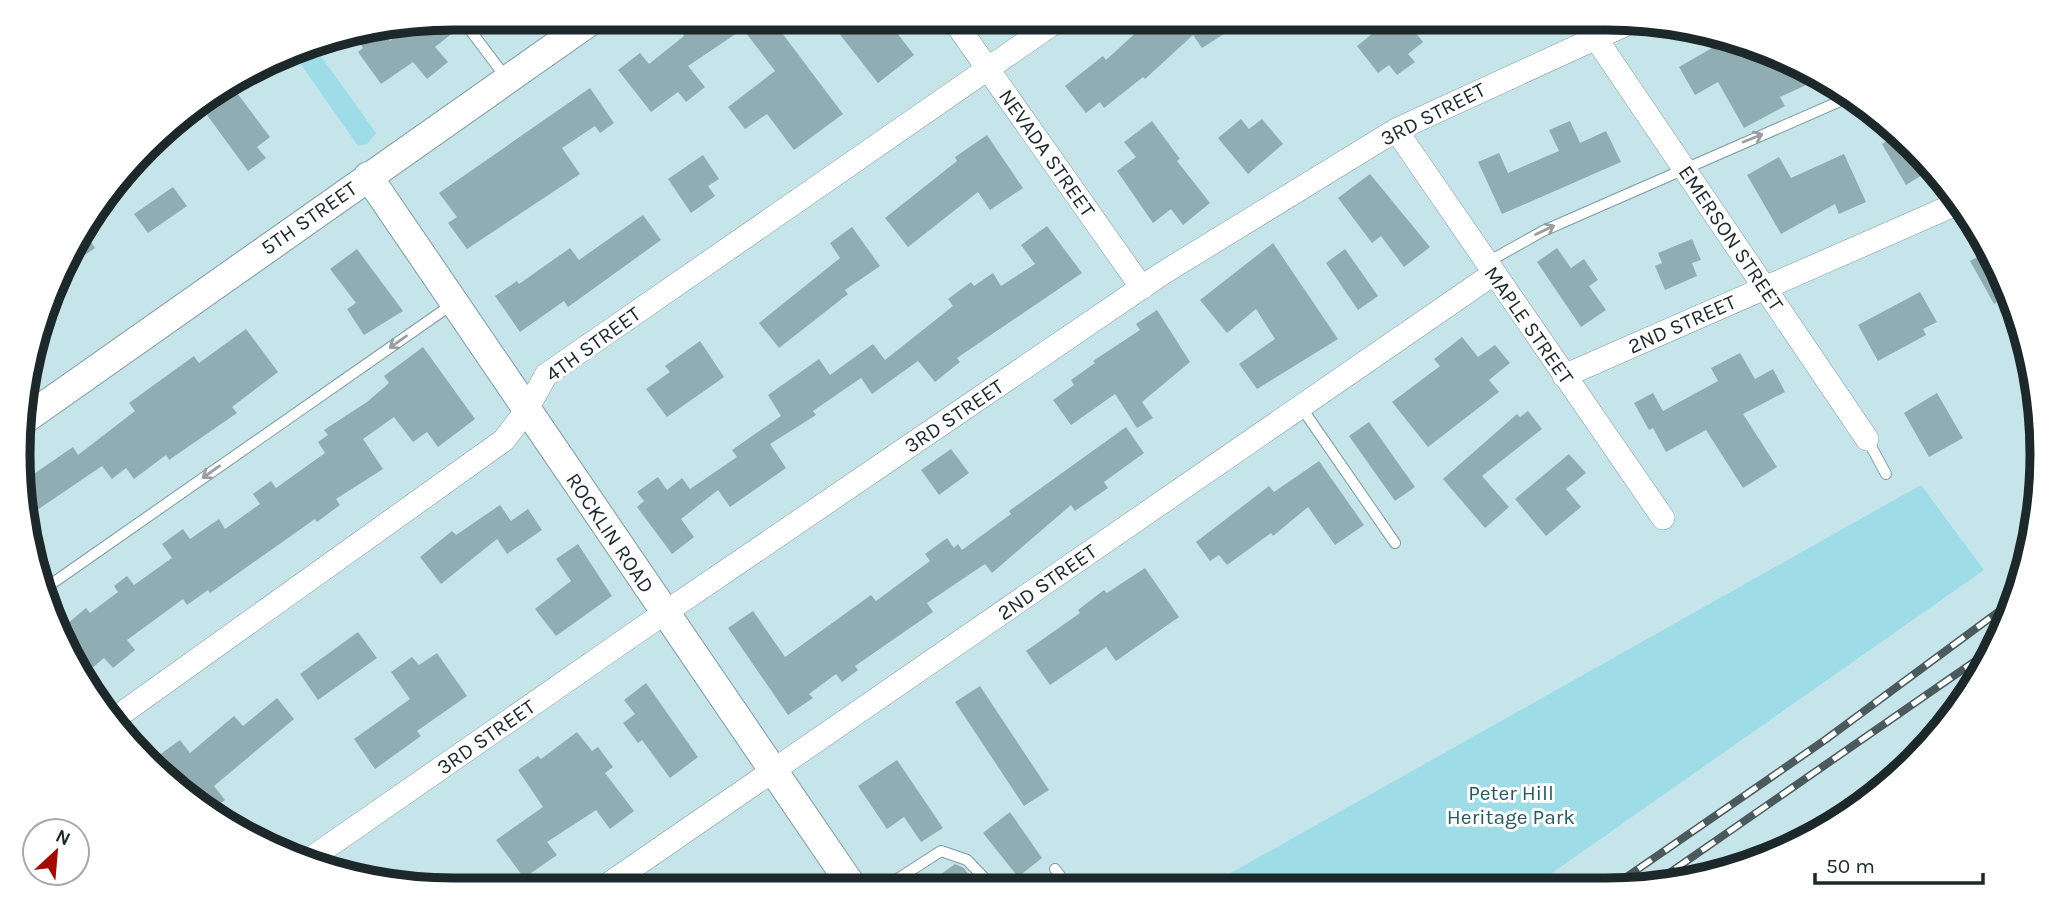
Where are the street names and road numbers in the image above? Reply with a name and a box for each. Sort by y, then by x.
street label: 3RD STREET [1377,77,1490,151]
street label: NEVADA STREET [994,84,1100,222]
street label: EMERSON STREET [1674,161,1789,316]
street label: 5TH STREET [256,176,362,260]
street label: MAPLE STREET [1480,261,1579,389]
street label: 2ND STREET [1624,289,1740,358]
street label: 4TH STREET [541,301,646,386]
street label: 3RD STREET [900,374,1008,458]
street label: ROCKLIN ROAD [561,468,659,598]
street label: 2ND STREET [993,539,1102,625]
street label: 3RD STREET [432,694,540,780]

